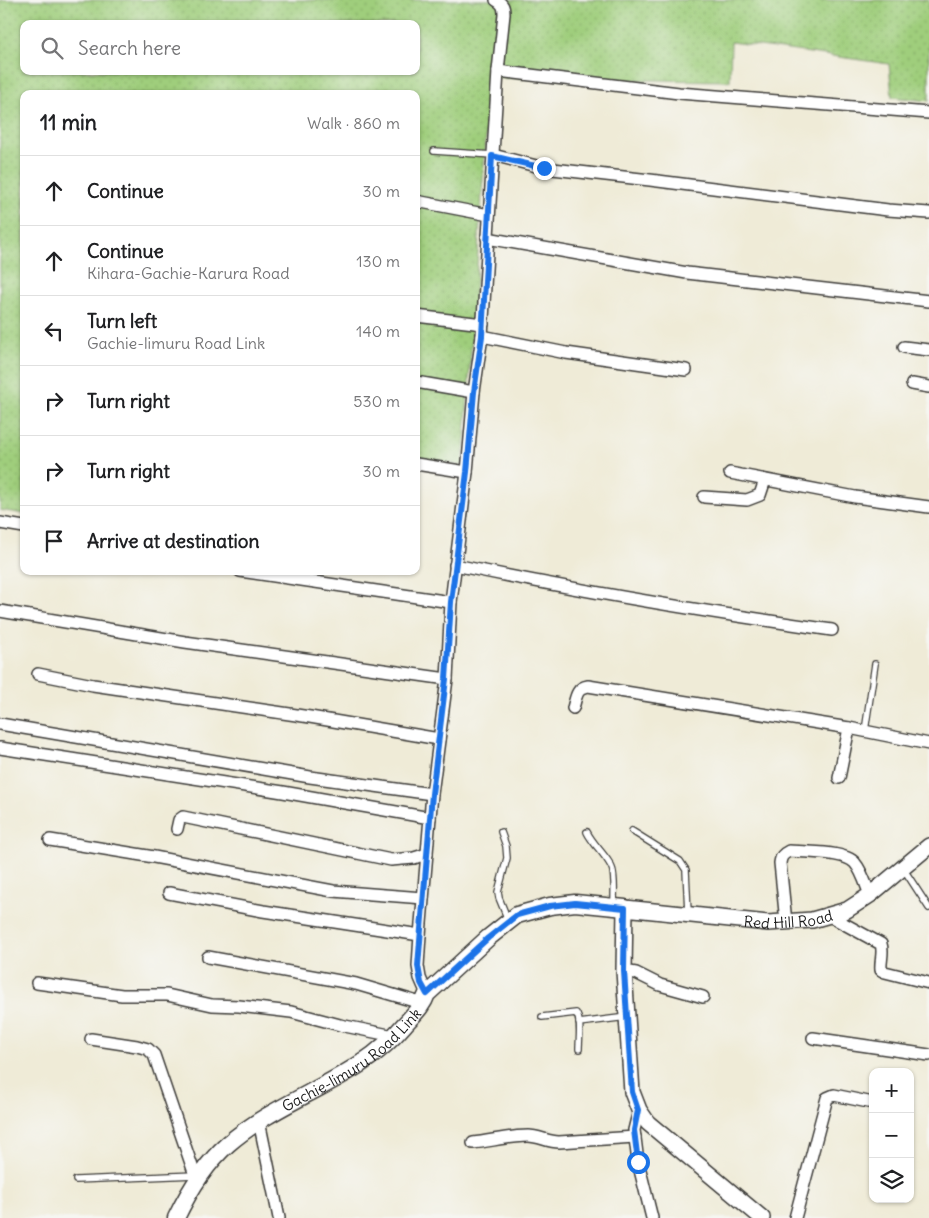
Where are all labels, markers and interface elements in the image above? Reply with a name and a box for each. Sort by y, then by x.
search box [20,20,420,75]
icon: search [38,34,66,62]
text: Search here [78,36,181,60]
text: 11 min [40,109,97,136]
text: Walk · 860 m [307,113,400,133]
route end [533,157,556,180]
icon: ahead [40,177,68,205]
text: Continue [87,179,164,203]
text: 30 m [363,181,400,201]
text: Continue [87,239,164,263]
icon: ahead [40,247,68,275]
text: 130 m [356,251,400,271]
text: Kihara-Gachie-Karura Road [87,263,290,283]
text: Turn left [87,309,157,333]
icon: left [40,317,68,345]
text: 140 m [356,321,400,341]
text: Gachie-limuru Road Link [87,333,265,353]
icon: right [40,387,68,415]
text: Turn right [87,389,170,413]
text: 530 m [353,391,400,411]
icon: right [40,457,68,485]
text: Turn right [87,459,170,483]
text: 30 m [363,461,400,481]
icon: arrive [40,527,68,555]
text: Arrive at destination [87,529,260,553]
street label: Red Hill Road [743,905,835,933]
street label: Gachie-limuru Road Link [278,1004,425,1115]
map controls [869,1068,914,1203]
button: + [869,1068,914,1113]
button: − [869,1113,914,1158]
route start [627,1151,650,1174]
button: layers [869,1158,914,1203]

